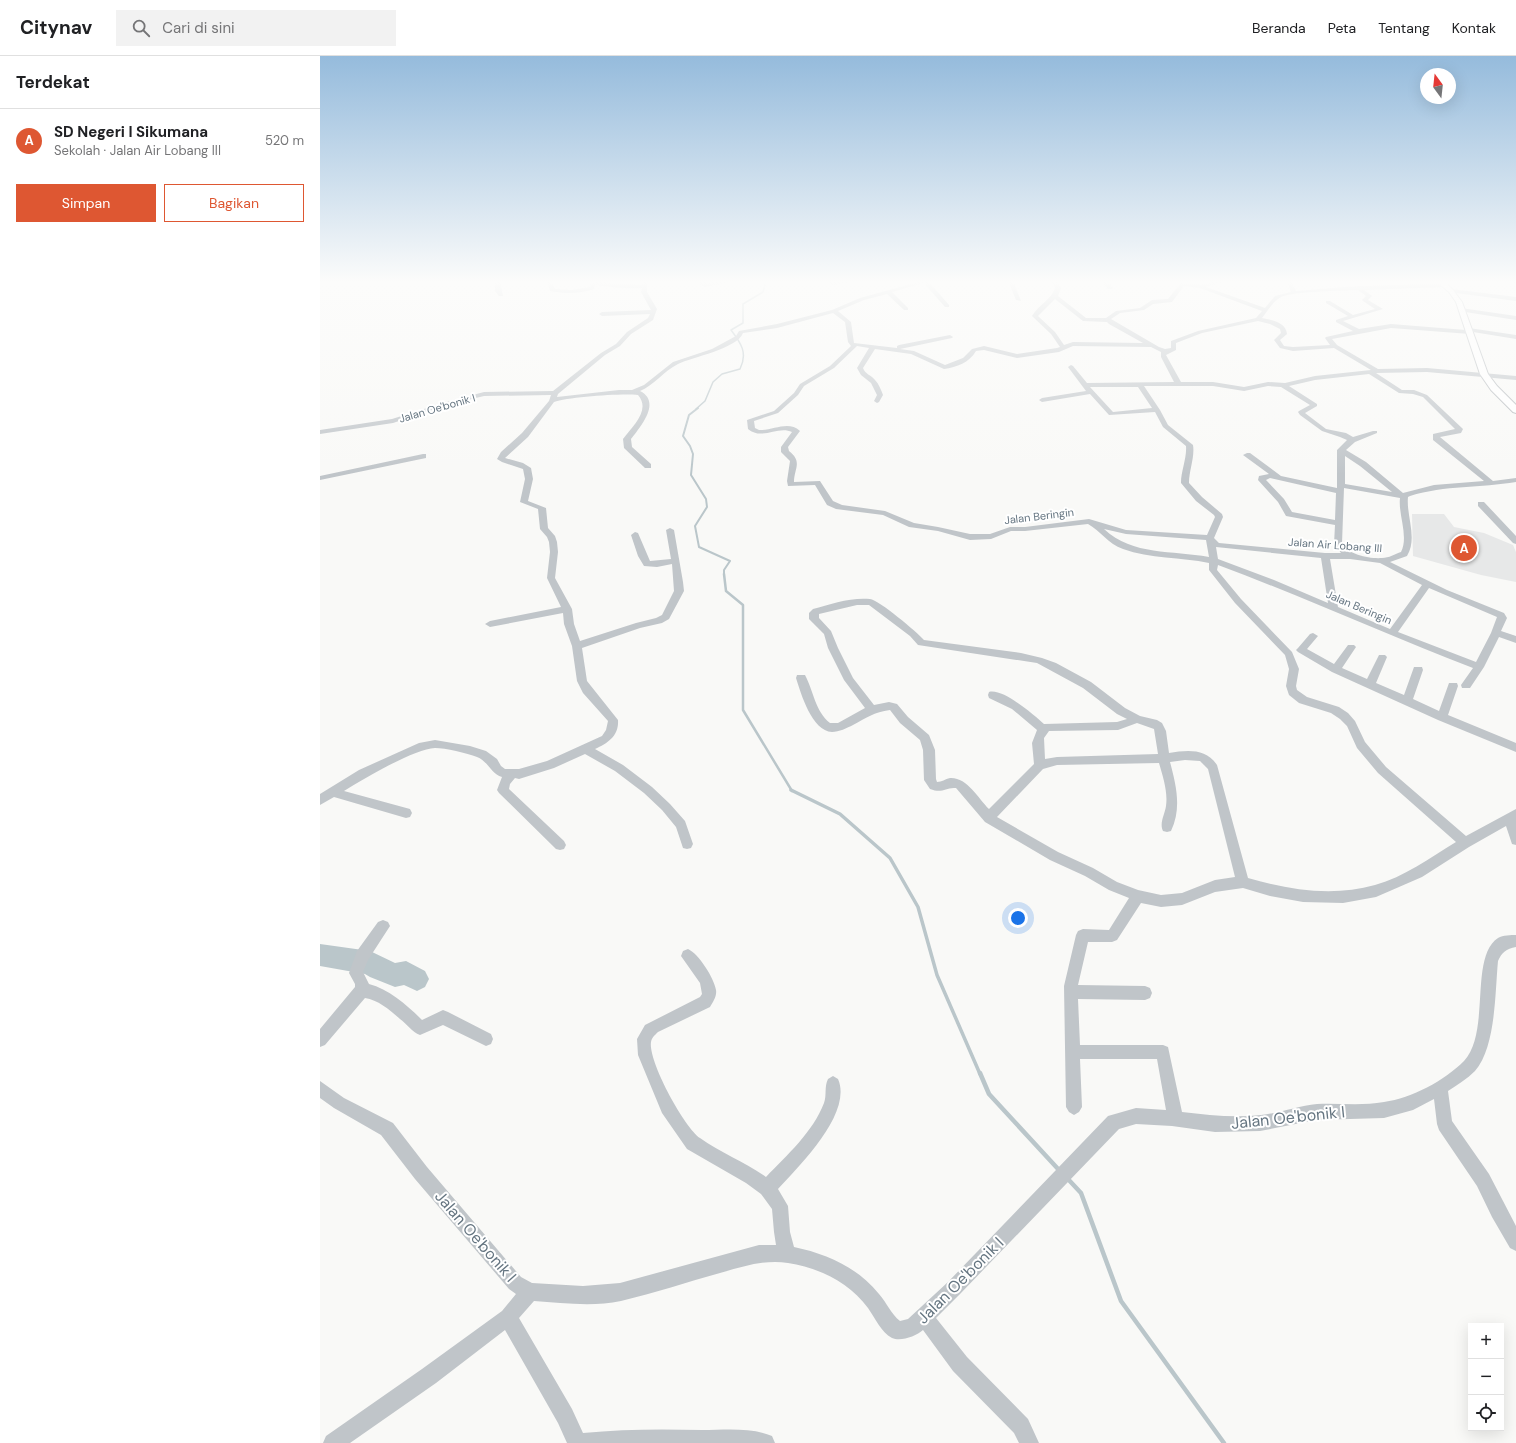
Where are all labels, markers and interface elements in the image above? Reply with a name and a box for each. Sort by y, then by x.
search box [116,10,396,46]
text: Citynav [20,15,92,40]
icon: search [130,17,152,39]
text: Cari di sini [162,18,235,38]
text: Beranda [1252,19,1306,37]
text: Peta [1328,19,1356,37]
text: Tentang [1378,19,1430,37]
text: Kontak [1452,19,1496,37]
north arrow [1420,68,1456,104]
text: Terdekat [16,71,90,93]
text: SD Negeri I Sikumana [54,122,208,142]
text: A [24,132,34,149]
text: 520 m [265,132,304,149]
text: Sekolah · Jalan Air Lobang III [54,142,221,159]
button: Simpan [16,184,156,222]
button: Bagikan [164,184,304,222]
street label: Jalan Oe'bonik I [397,390,477,426]
street label: Jalan Beringin [1003,505,1075,527]
pin: A [1451,533,1477,563]
street label: Jalan Air Lobang III [1288,535,1382,555]
street label: Jalan Beringin [1324,587,1394,627]
your location [1008,908,1028,928]
street label: Jalan Oe'bonik I [1230,1101,1346,1134]
street label: Jalan Oe'bonik I [430,1186,521,1286]
street label: Jalan Oe'bonik I [912,1232,1008,1328]
map controls [1468,1323,1504,1431]
button: + [1468,1323,1504,1359]
button: − [1468,1359,1504,1395]
button: locate [1468,1395,1504,1431]

